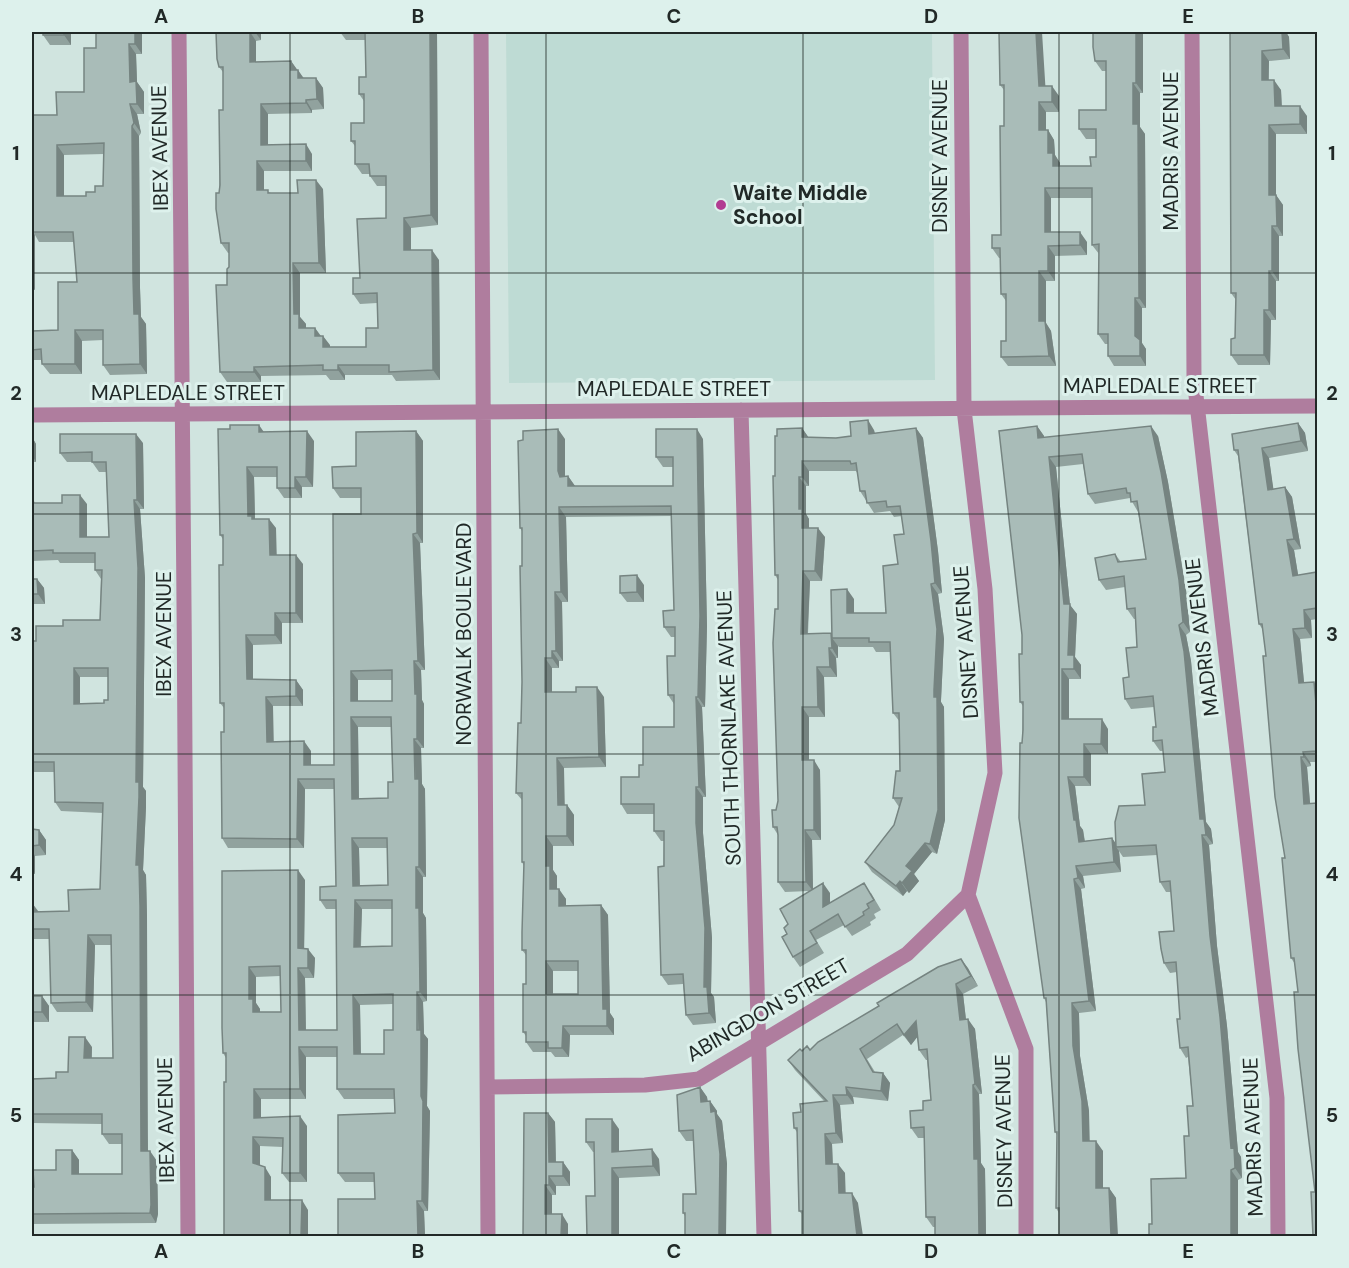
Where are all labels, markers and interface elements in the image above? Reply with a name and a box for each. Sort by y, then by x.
text: A [154,3,168,29]
text: B [412,3,424,29]
text: C [667,3,681,29]
text: D [924,3,938,29]
text: E [1182,3,1194,29]
street label: MADRIS AVENUE [1157,71,1185,231]
street label: DISNEY AVENUE [926,79,954,233]
street label: IBEX AVENUE [145,85,175,211]
text: 1 [12,140,20,166]
text: 1 [1328,140,1336,166]
place label: Waite Middle School [733,179,868,231]
marker: Waite Middle School [714,198,728,212]
street label: MAPLEDALE STREET [1063,372,1257,400]
street label: MAPLEDALE STREET [577,375,771,403]
street label: MAPLEDALE STREET [91,379,285,407]
text: 2 [10,380,22,406]
text: 2 [1326,380,1338,406]
street label: NORWALK BOULEVARD [450,522,478,746]
street label: MADRIS AVENUE [1178,556,1226,718]
street label: DISNEY AVENUE [947,564,985,720]
street label: IBEX AVENUE [150,571,178,697]
street label: SOUTH THORNLAKE AVENUE [710,590,748,866]
text: 3 [10,621,22,647]
text: 3 [1326,621,1338,647]
text: 4 [10,861,23,887]
text: 4 [1326,861,1339,887]
street label: ABINGDON STREET [681,952,855,1068]
street label: DISNEY AVENUE [989,1054,1019,1208]
street label: IBEX AVENUE [151,1057,181,1183]
street label: MADRIS AVENUE [1236,1057,1270,1217]
text: 5 [10,1102,22,1128]
text: 5 [1326,1102,1338,1128]
text: A [154,1238,168,1264]
text: B [412,1238,424,1264]
text: C [667,1238,681,1264]
text: D [924,1238,938,1264]
text: E [1182,1238,1194,1264]

